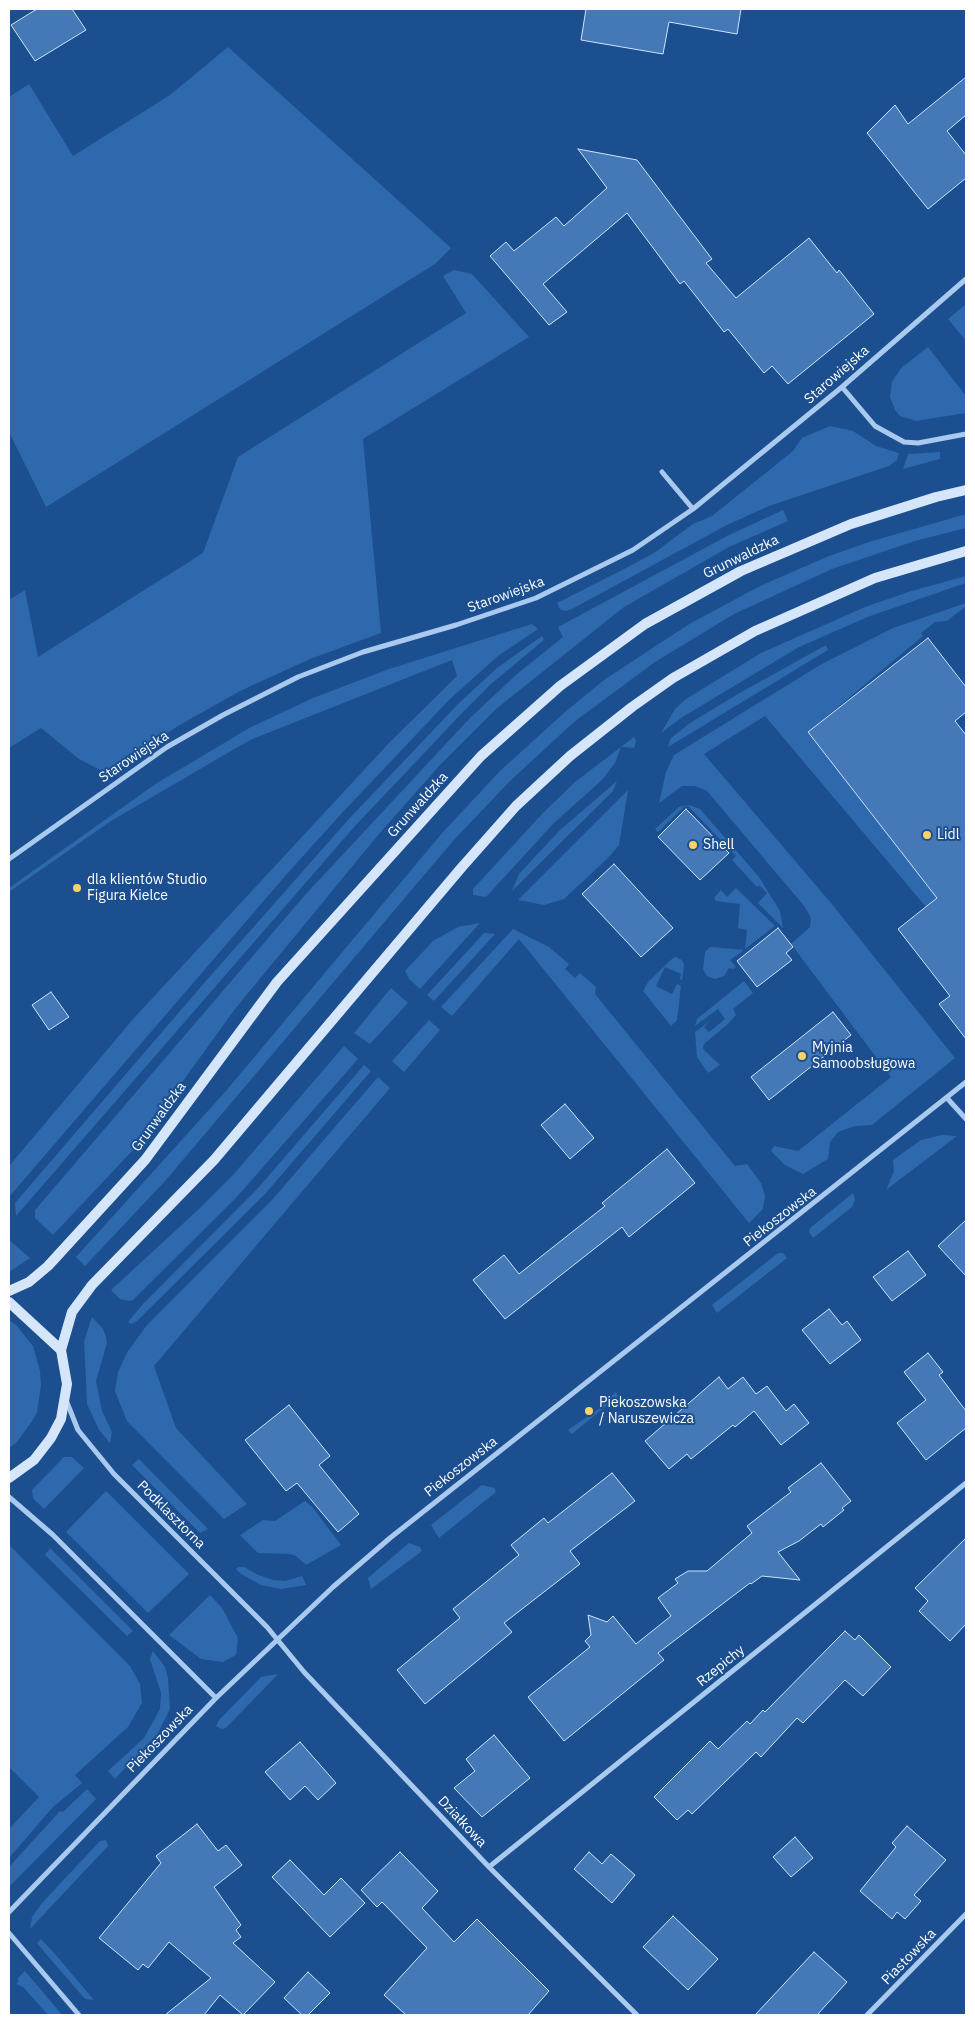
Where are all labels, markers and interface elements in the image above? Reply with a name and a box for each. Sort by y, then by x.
street label: Starowiejska [801,342,873,408]
street label: Grunwaldzka [700,531,782,583]
street label: Starowiejska [465,573,547,617]
street label: Starowiejska [96,728,172,786]
street label: Grunwaldzka [384,769,452,841]
place label: Lidl [937,827,959,843]
marker: Lidl [921,829,933,841]
place label: Shell [703,837,734,853]
marker: Shell [687,839,699,851]
place label: dla klientów Studio Figura Kielce [87,872,207,904]
marker: dla klientów Studio Figura Kielce [71,882,83,894]
place label: Myjnia Samoobsługowa [812,1040,915,1072]
marker: Myjnia Samoobsługowa [796,1050,808,1062]
street label: Grunwaldzka [128,1079,190,1155]
street label: Piekoszowska [740,1183,820,1251]
place label: Piekoszowska / Naruszewicza [599,1395,694,1428]
marker: Piekoszowska / Naruszewicza [583,1405,595,1417]
street label: Piekoszowska [421,1433,501,1501]
street label: Podklasztorna [134,1478,208,1552]
street label: Rzepichy [694,1642,748,1690]
street label: Piekoszowska [123,1702,197,1776]
street label: Działkowa [434,1793,490,1851]
street label: Piastowska [878,1926,940,1988]

